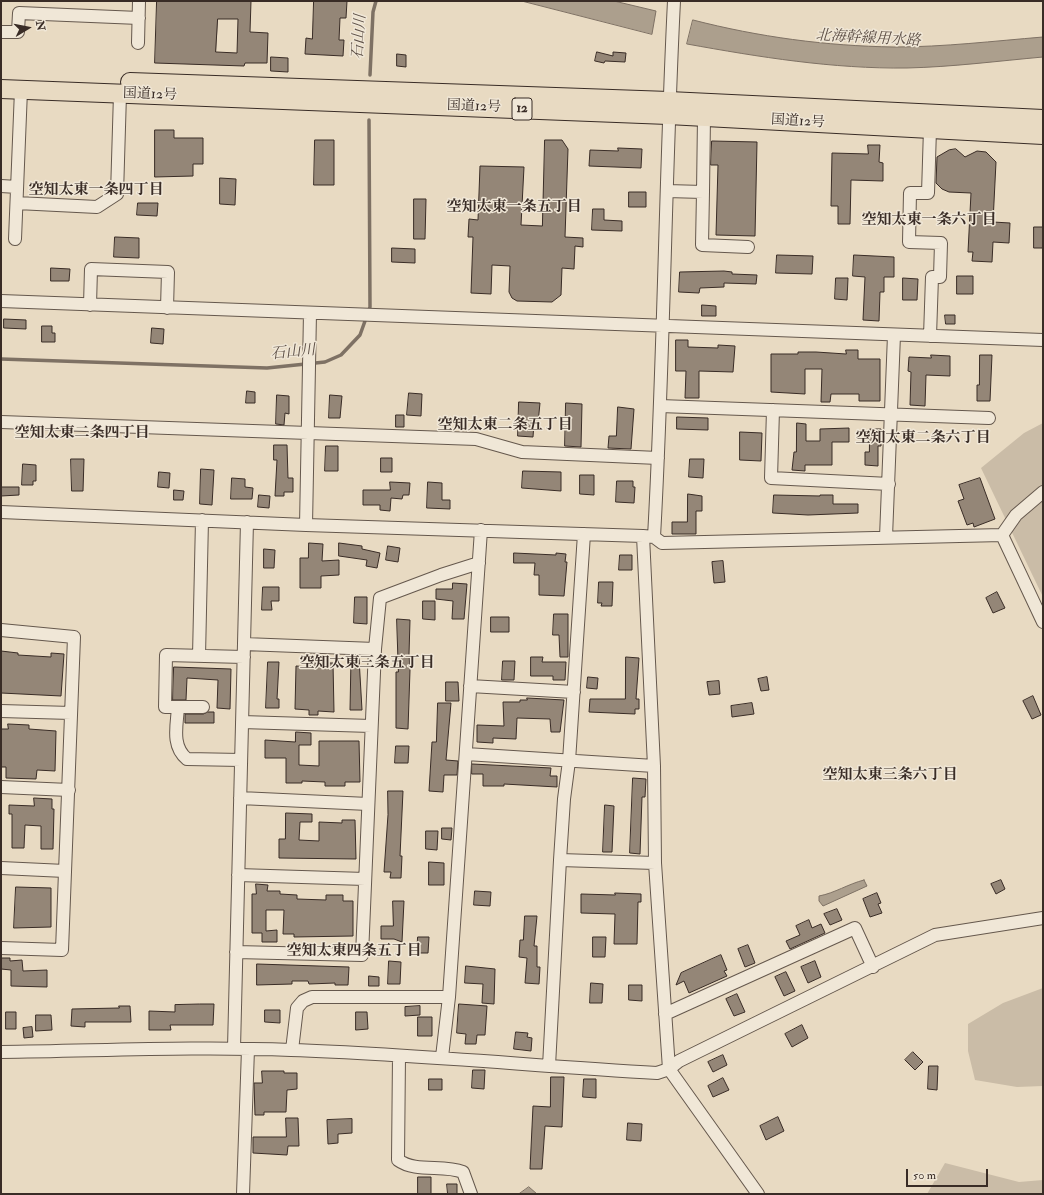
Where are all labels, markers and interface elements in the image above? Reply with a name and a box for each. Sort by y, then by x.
north arrow [8,8,48,48]
water label: 石山川 [349,14,371,60]
text: N [33,20,48,32]
water label: 北海幹線用水路 [815,27,921,51]
street label: 国道12号 [123,86,177,104]
street label: 国道12号 [447,98,501,116]
road number: 12 [512,98,532,120]
street label: 国道12号 [771,112,825,132]
district label: 空知太東一条四丁目 [29,182,163,200]
district label: 空知太東一条五丁目 [447,199,581,217]
district label: 空知太東一条六丁目 [862,212,996,230]
water label: 石山川 [270,342,316,364]
district label: 空知太東二条五丁目 [438,417,572,435]
district label: 空知太東二条四丁目 [15,425,149,443]
district label: 空知太東二条六丁目 [856,430,990,448]
district label: 空知太東三条五丁目 [300,655,434,673]
district label: 空知太東三条六丁目 [823,767,957,785]
district label: 空知太東四条五丁目 [287,943,421,961]
scale bar [908,1161,990,1187]
text: 50 m [913,1168,936,1183]

